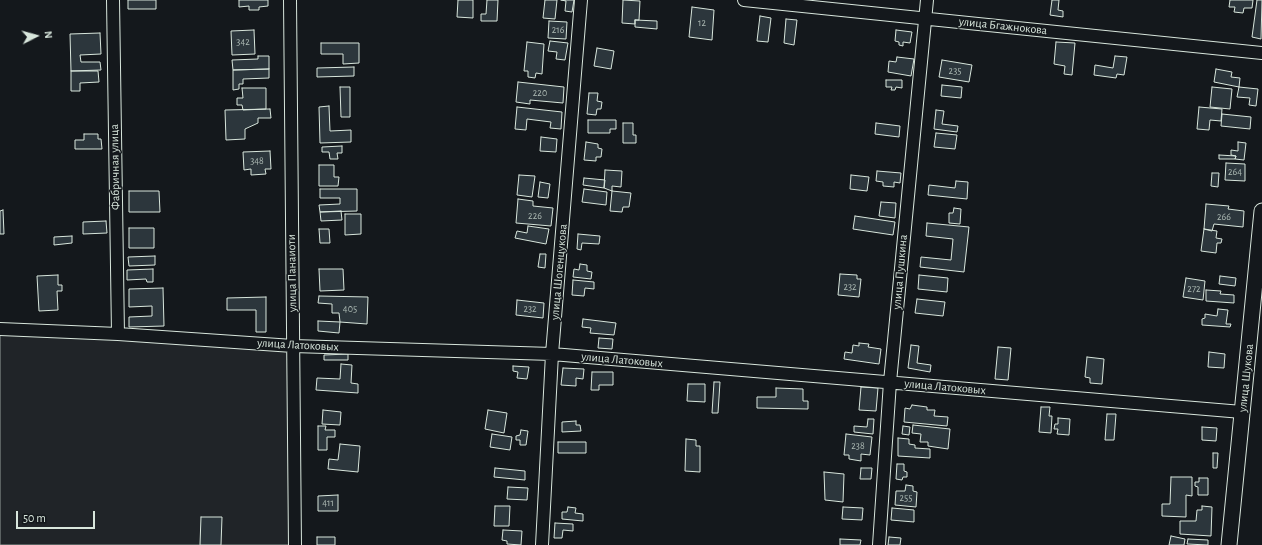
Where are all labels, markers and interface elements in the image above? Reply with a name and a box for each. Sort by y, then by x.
street label: улица Бгажнокова [958,14,1048,38]
north arrow [16,16,56,56]
house number: 12 [698,17,706,29]
house number: 216 [552,24,564,36]
text: N [43,30,54,39]
house number: 342 [236,36,250,48]
house number: 235 [949,65,961,77]
house number: 220 [533,87,547,99]
street label: Фабричная улица [107,124,123,210]
house number: 348 [250,155,264,167]
house number: 264 [1228,166,1242,178]
house number: 226 [528,210,542,222]
house number: 266 [1217,211,1231,223]
street label: улица Шогенцукова [548,223,570,321]
street label: улица Панаиоти [284,234,300,312]
street label: улица Пушкина [890,234,910,310]
house number: 232 [843,281,857,293]
house number: 272 [1187,283,1201,295]
house number: 405 [343,303,357,315]
house number: 232 [523,303,537,315]
street label: улица Латоковых [257,336,339,354]
street label: улица Шукова [1235,343,1257,413]
street label: улица Латоковых [581,349,663,371]
street label: улица Латоковых [904,376,986,398]
house number: 238 [851,440,865,452]
house number: 255 [900,492,912,504]
house number: 411 [322,497,334,509]
scale bar [18,503,97,529]
text: 50 m [23,512,46,524]

